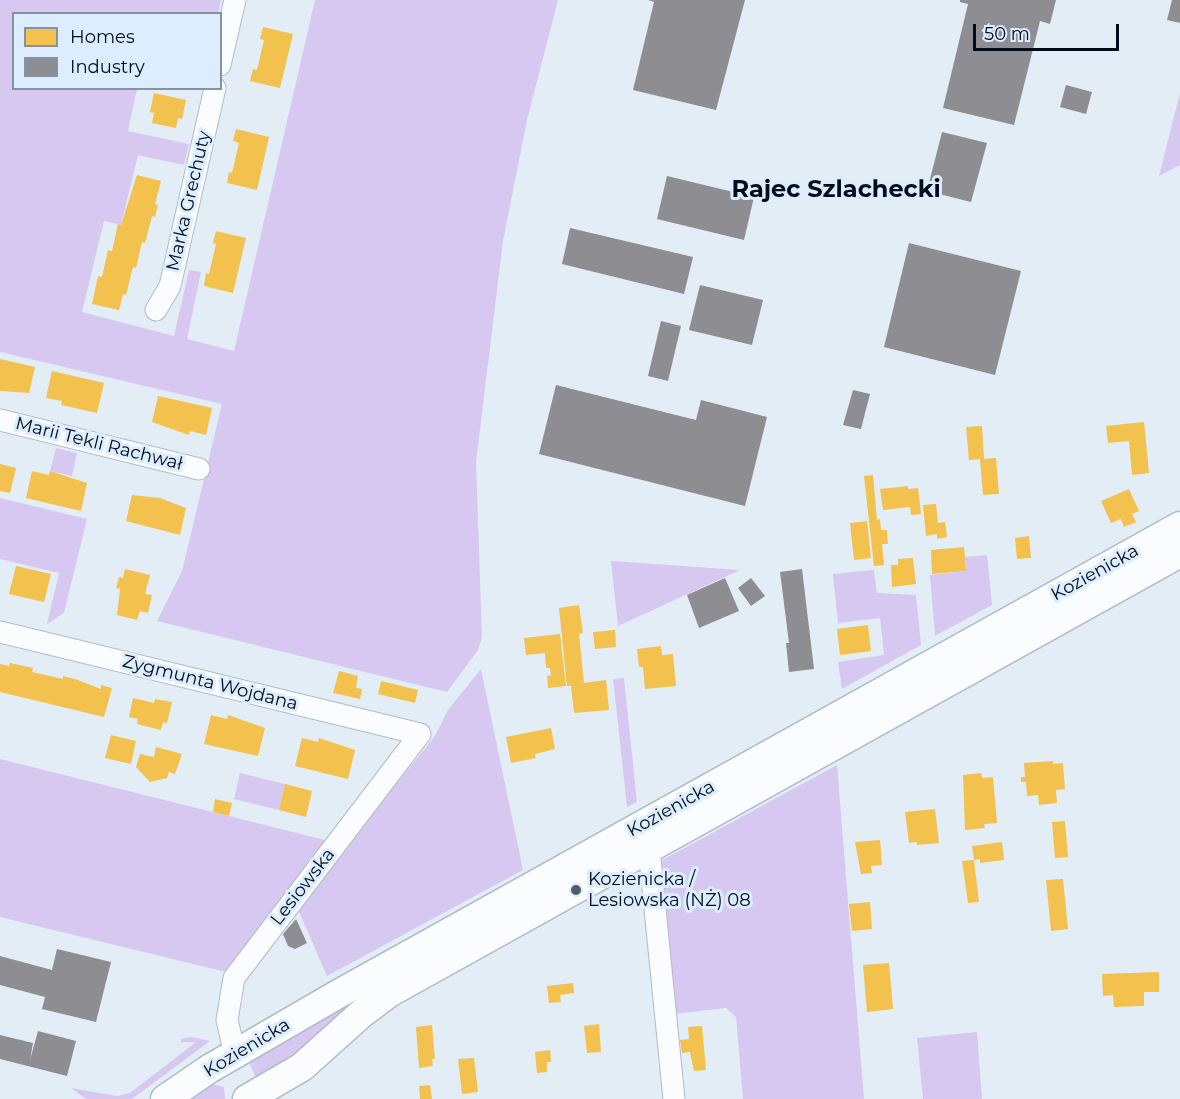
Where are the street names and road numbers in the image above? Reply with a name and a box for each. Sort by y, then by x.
street label: Marka Grechuty [162,129,216,273]
street label: Marii Tekli Rachwał [13,413,185,475]
street label: Kozienicka [1048,540,1142,606]
street label: Zygmunta Wojdana [120,651,300,715]
street label: Kozienicka [624,776,718,842]
street label: Lesiowska [266,844,340,930]
street label: Kozienicka [200,1014,294,1082]

